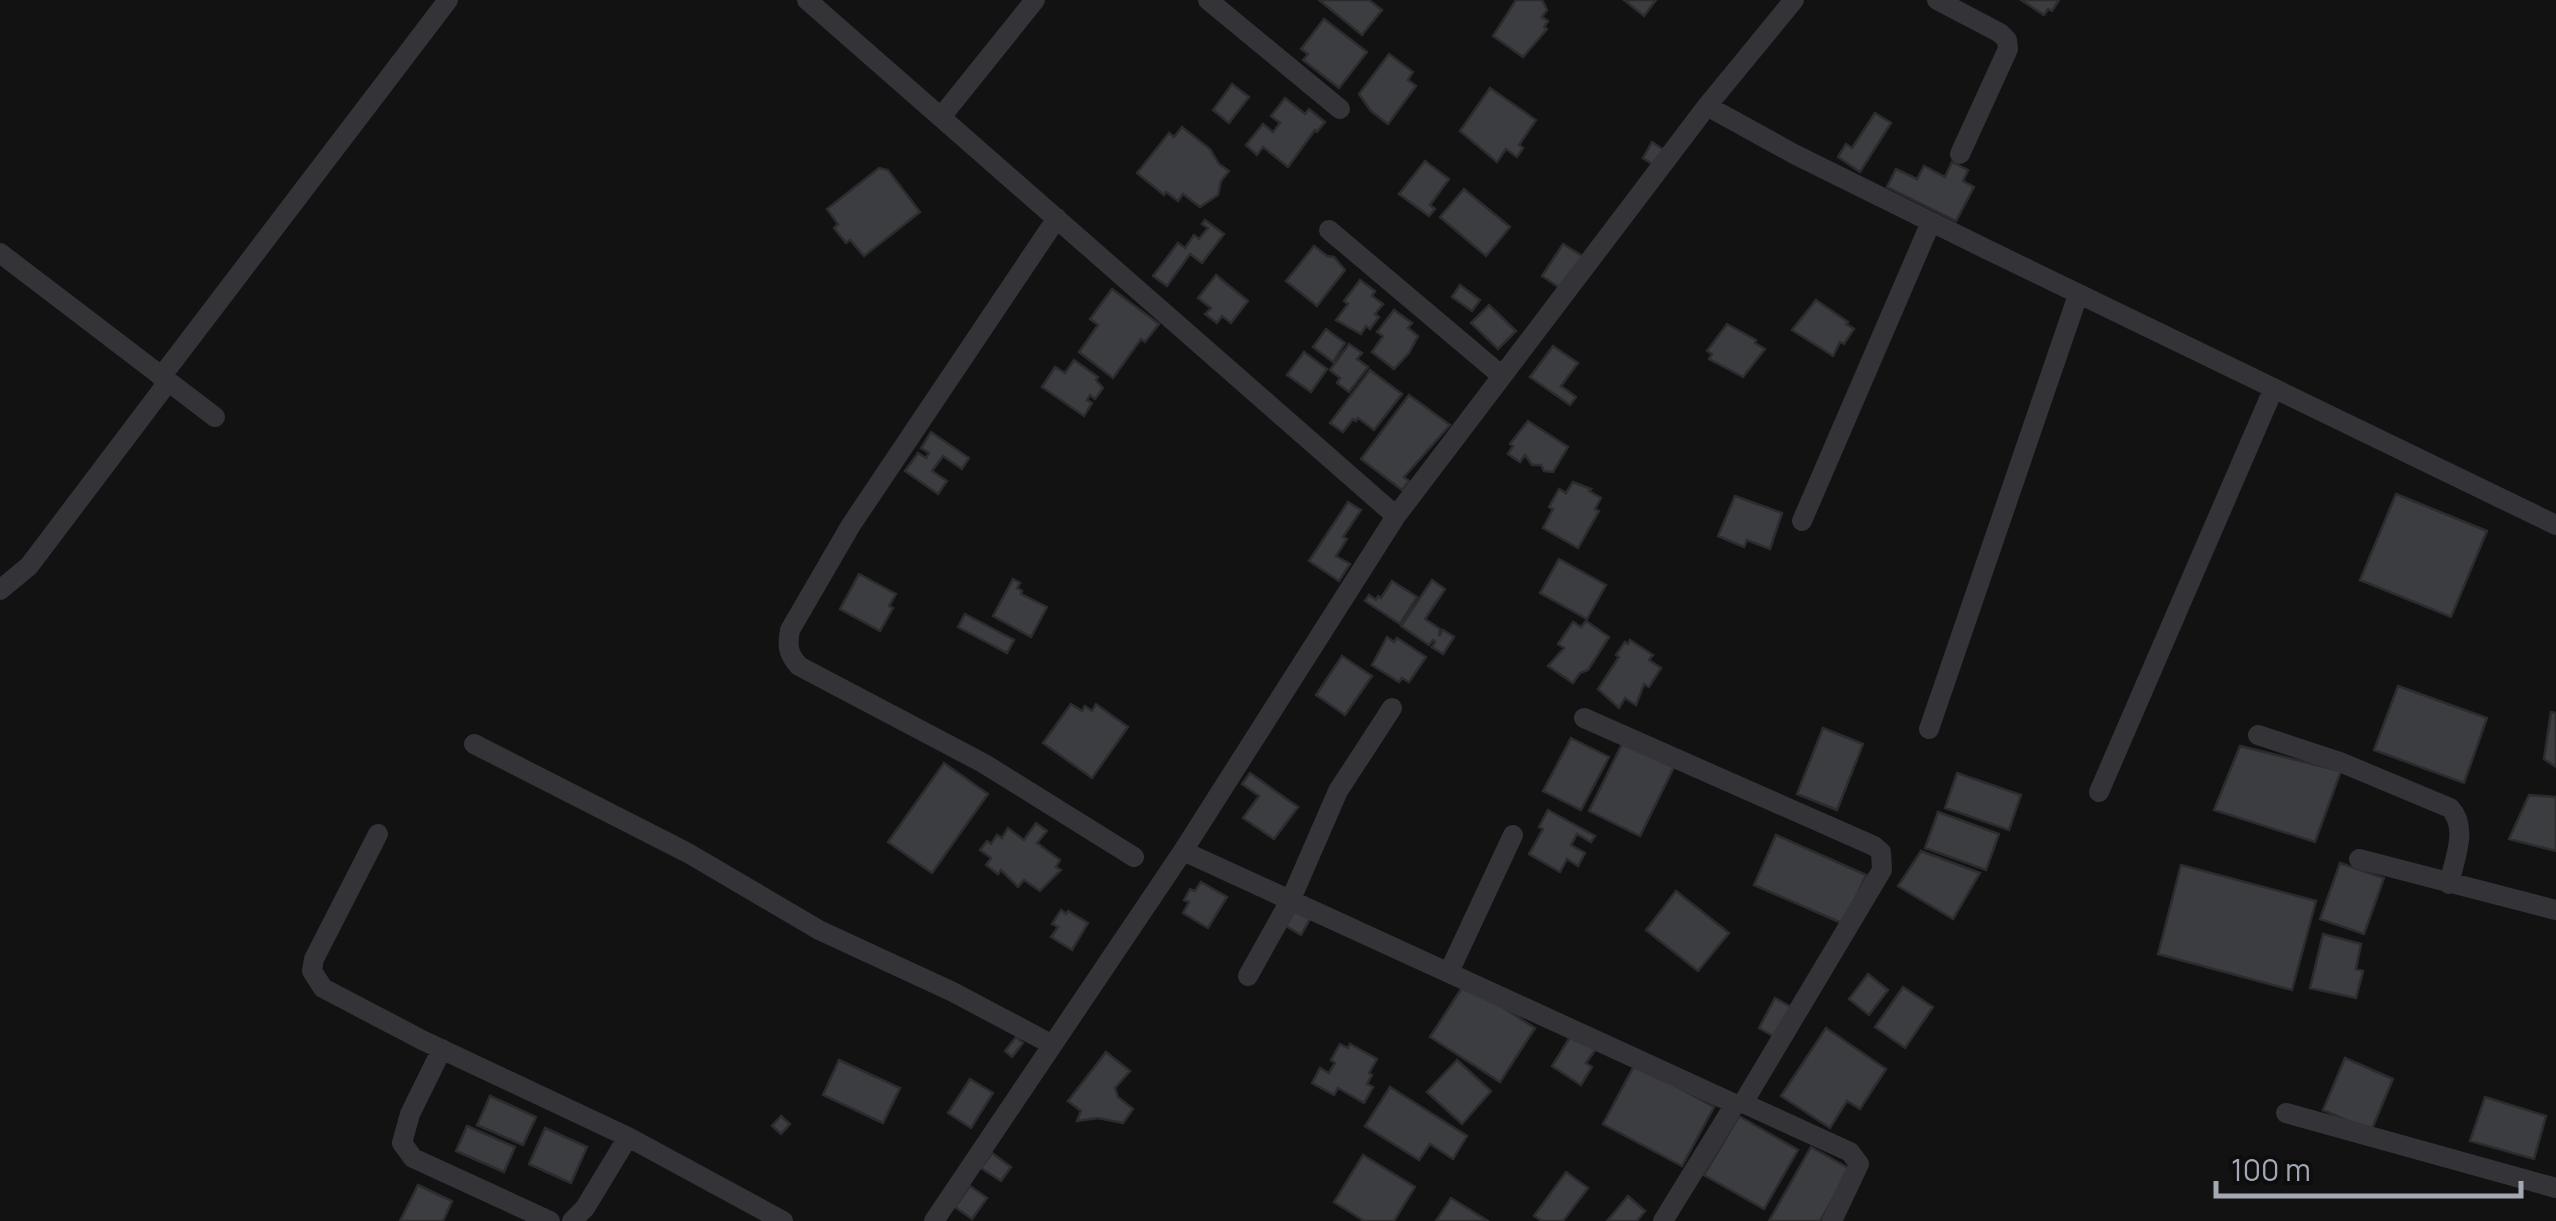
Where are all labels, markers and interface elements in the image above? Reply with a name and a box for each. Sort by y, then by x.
scale bar [2216,1136,2521,1198]
text: 100 m [2231,1149,2311,1190]

